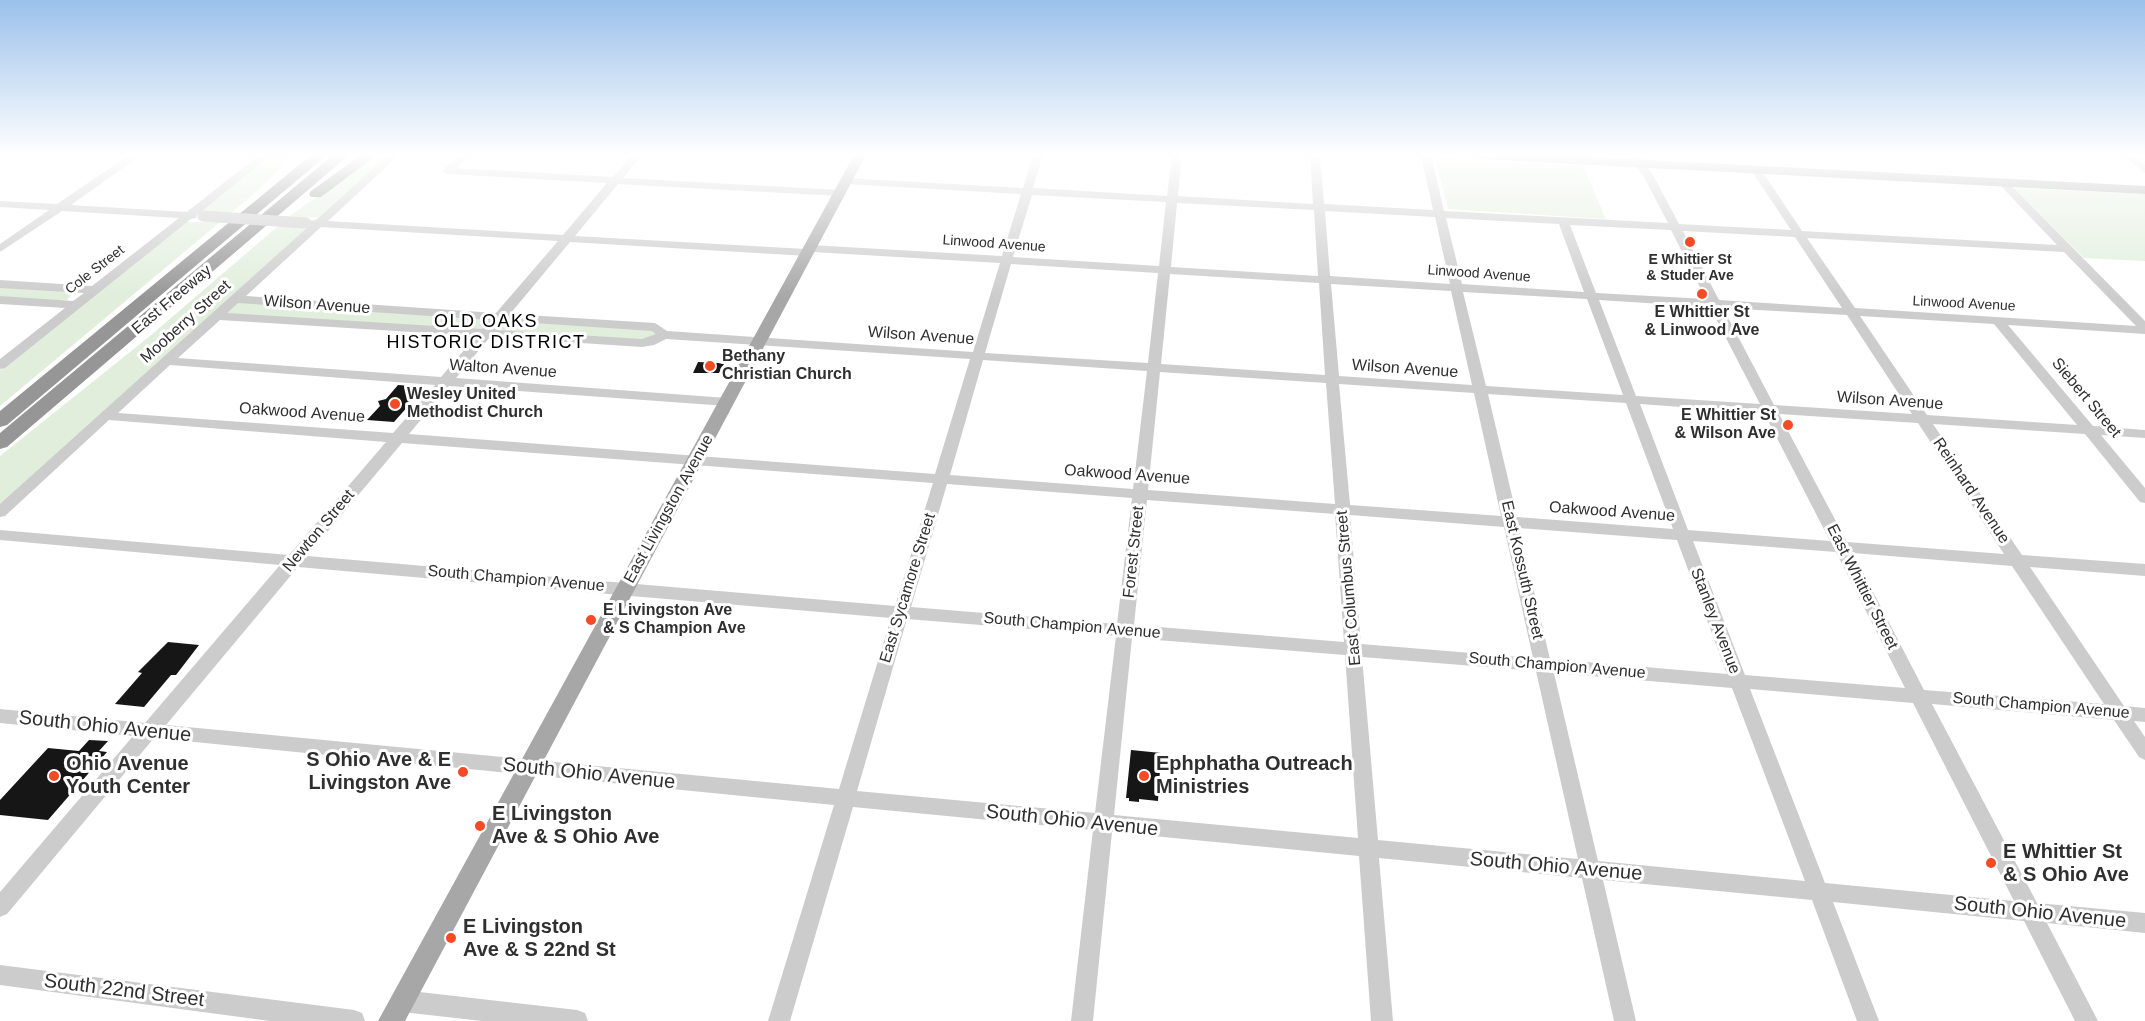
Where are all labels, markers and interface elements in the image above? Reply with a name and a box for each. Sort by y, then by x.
street label: Linwood Avenue [942,232,1046,256]
marker: E Whittier St & Studer Ave [1683,235,1697,249]
street label: Cole Street [62,242,128,298]
place label: E Whittier St & Studer Ave [1646,252,1734,284]
street label: East Freeway [128,261,216,339]
street label: Linwood Avenue [1427,262,1531,286]
street label: Mooberry Street [137,276,235,368]
marker: E Whittier St & Linwood Ave [1695,287,1709,301]
street label: Wilson Avenue [263,292,371,318]
street label: Linwood Avenue [1912,293,2016,315]
place label: E Whittier St & Linwood Ave [1645,303,1759,341]
district label: OLD OAKS HISTORIC DISTRICT [386,311,586,354]
street label: Wilson Avenue [867,323,975,349]
place label: Bethany Christian Church [722,347,852,385]
street label: Siebert Street [2047,354,2125,442]
street label: Walton Avenue [449,356,557,382]
street label: Wilson Avenue [1351,356,1459,382]
marker: Bethany Christian Church [703,359,717,373]
place label: Wesley United Methodist Church [407,385,543,423]
street label: Wilson Avenue [1836,388,1944,414]
marker: Wesley United Methodist Church [388,397,402,411]
street label: Oakwood Avenue [238,399,366,427]
place label: E Whittier St & Wilson Ave [1674,406,1776,444]
marker: E Whittier St & Wilson Ave [1781,418,1795,432]
street label: East Livingston Avenue [620,431,718,587]
street label: Reinhard Avenue [1929,435,2013,547]
street label: Oakwood Avenue [1063,461,1191,489]
street label: Newton Street [279,486,359,576]
street label: Oakwood Avenue [1548,498,1676,526]
street label: East Kossuth Street [1497,499,1547,641]
street label: Forest Street [1120,505,1148,599]
street label: East Columbus Street [1333,510,1365,666]
street label: East Sycamore Street [876,511,940,665]
street label: East Whittier Street [1822,521,1902,653]
street label: South Champion Avenue [427,562,605,596]
street label: Stanley Avenue [1686,565,1744,677]
place label: E Livingston Ave & S Champion Ave [603,601,746,639]
street label: South Champion Avenue [983,609,1161,643]
marker: E Livingston Ave & S Champion Ave [584,613,598,627]
street label: South Champion Avenue [1468,649,1646,683]
street label: South Champion Avenue [1952,689,2130,723]
street label: South Ohio Avenue [18,706,192,748]
place label: S Ohio Ave & E Livingston Ave [306,748,451,795]
place label: Ohio Avenue Youth Center [66,752,190,799]
place label: Ephphatha Outreach Ministries [1156,752,1353,799]
street label: South Ohio Avenue [502,753,676,795]
marker: S Ohio Ave & E Livingston Ave [456,765,470,779]
marker: Ohio Avenue Youth Center [47,769,61,783]
marker: Ephphatha Outreach Ministries [1137,769,1151,783]
street label: South Ohio Avenue [985,800,1159,842]
place label: E Livingston Ave & S Ohio Ave [492,802,659,849]
marker: E Livingston Ave & S Ohio Ave [473,819,487,833]
place label: E Whittier St & S Ohio Ave [2003,840,2129,887]
street label: South Ohio Avenue [1469,848,1643,886]
marker: E Whittier St & S Ohio Ave [1984,856,1998,870]
street label: South Ohio Avenue [1953,892,2127,934]
place label: E Livingston Ave & S 22nd St [463,915,616,962]
marker: E Livingston Ave & S 22nd St [444,931,458,945]
street label: South 22nd Street [43,969,205,1013]

